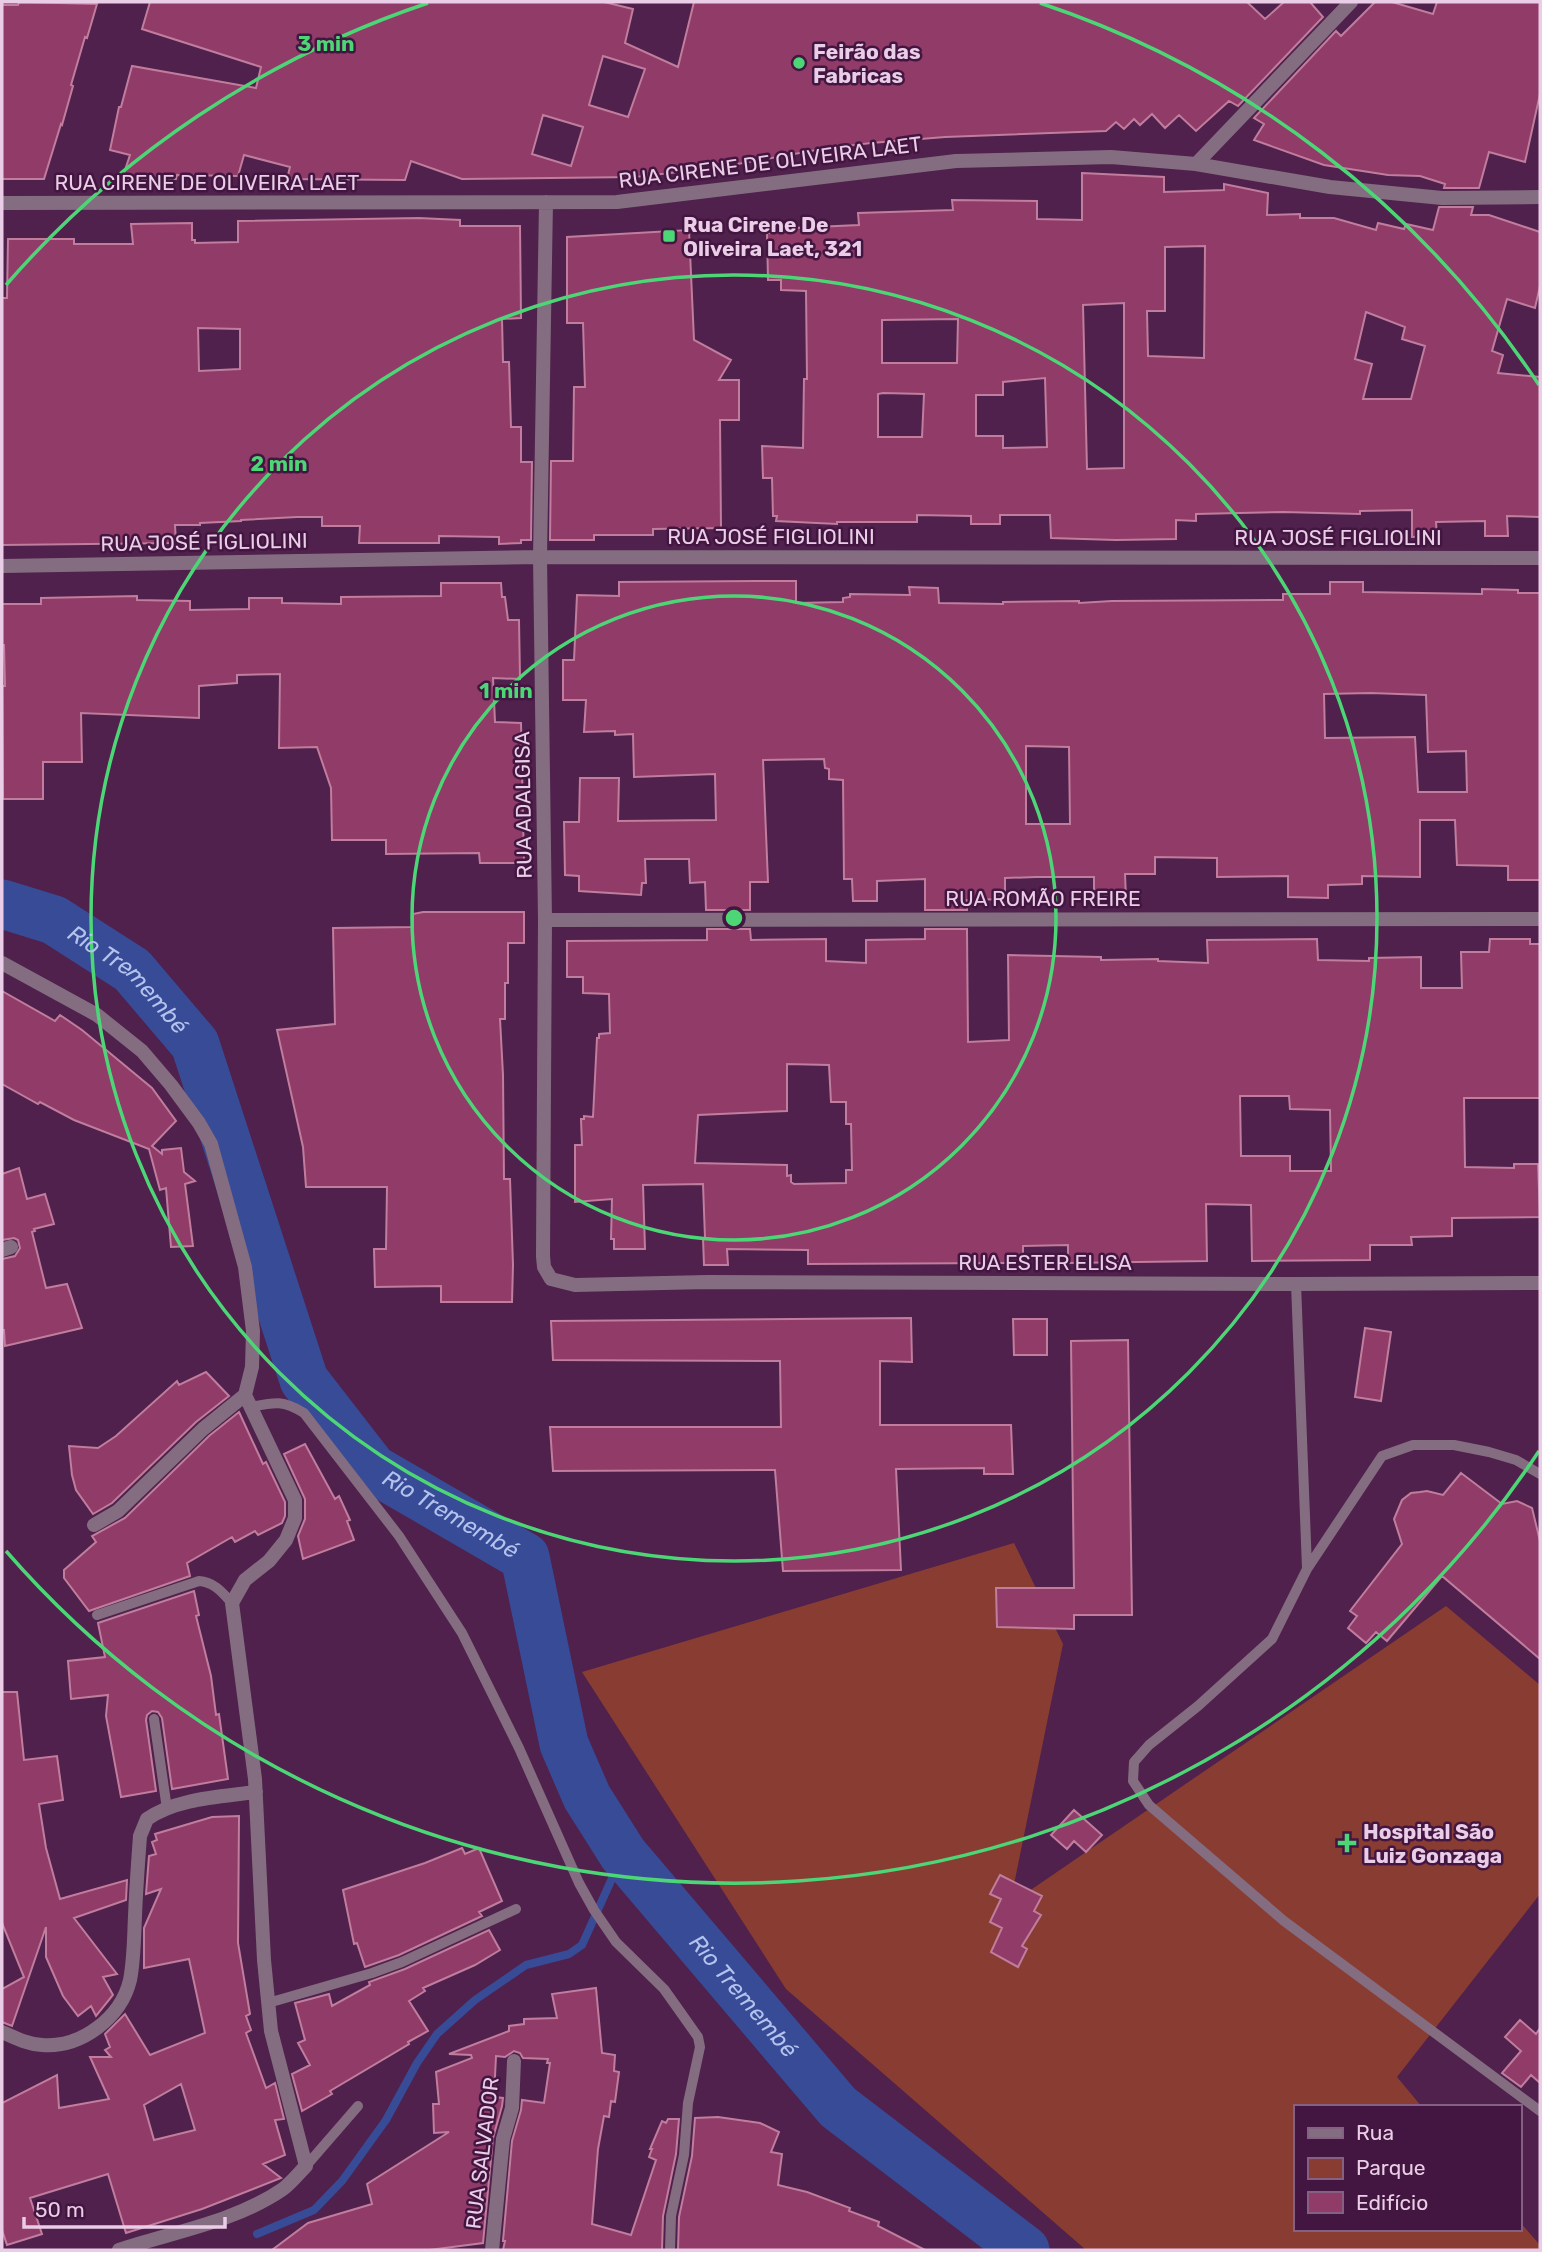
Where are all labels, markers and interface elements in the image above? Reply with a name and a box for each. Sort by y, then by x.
text: 3 min [297,31,355,56]
place label: Feirão das Fabricas [813,39,921,88]
marker: Feirão das Fabricas [791,55,807,71]
street label: RUA CIRENE DE OLIVEIRA LAET [617,131,923,193]
street label: RUA CIRENE DE OLIVEIRA LAET [54,170,360,195]
place label: Rua Cirene De Oliveira Laet, 321 [683,212,862,261]
marker: Rua Cirene De Oliveira Laet, 321 [661,228,677,244]
text: 2 min [251,451,307,476]
street label: RUA JOSÉ FIGLIOLINI [667,524,875,549]
street label: RUA JOSÉ FIGLIOLINI [1234,525,1442,550]
street label: RUA JOSÉ FIGLIOLINI [100,528,308,556]
text: 1 min [479,678,533,703]
street label: RUA ADALGISA [509,731,537,879]
street label: RUA ROMÃO FREIRE [945,886,1141,911]
centre of rings [722,906,746,930]
water label: Rio Tremembé [63,919,194,1040]
street label: RUA ESTER ELISA [958,1250,1132,1275]
water label: Rio Tremembé [378,1464,524,1564]
place label: Hospital São Luiz Gonzaga [1363,1819,1502,1868]
marker: Hospital São Luiz Gonzaga [1337,1833,1357,1853]
water label: Rio Tremembé [683,1929,804,2063]
street label: RUA SALVADOR [460,2076,504,2230]
legend [1294,2105,1521,2231]
text: Rua [1356,2120,1394,2145]
text: Parque [1356,2155,1426,2180]
scale bar [24,2186,226,2230]
text: Edifício [1356,2190,1428,2215]
text: 50 m [35,2197,85,2222]

